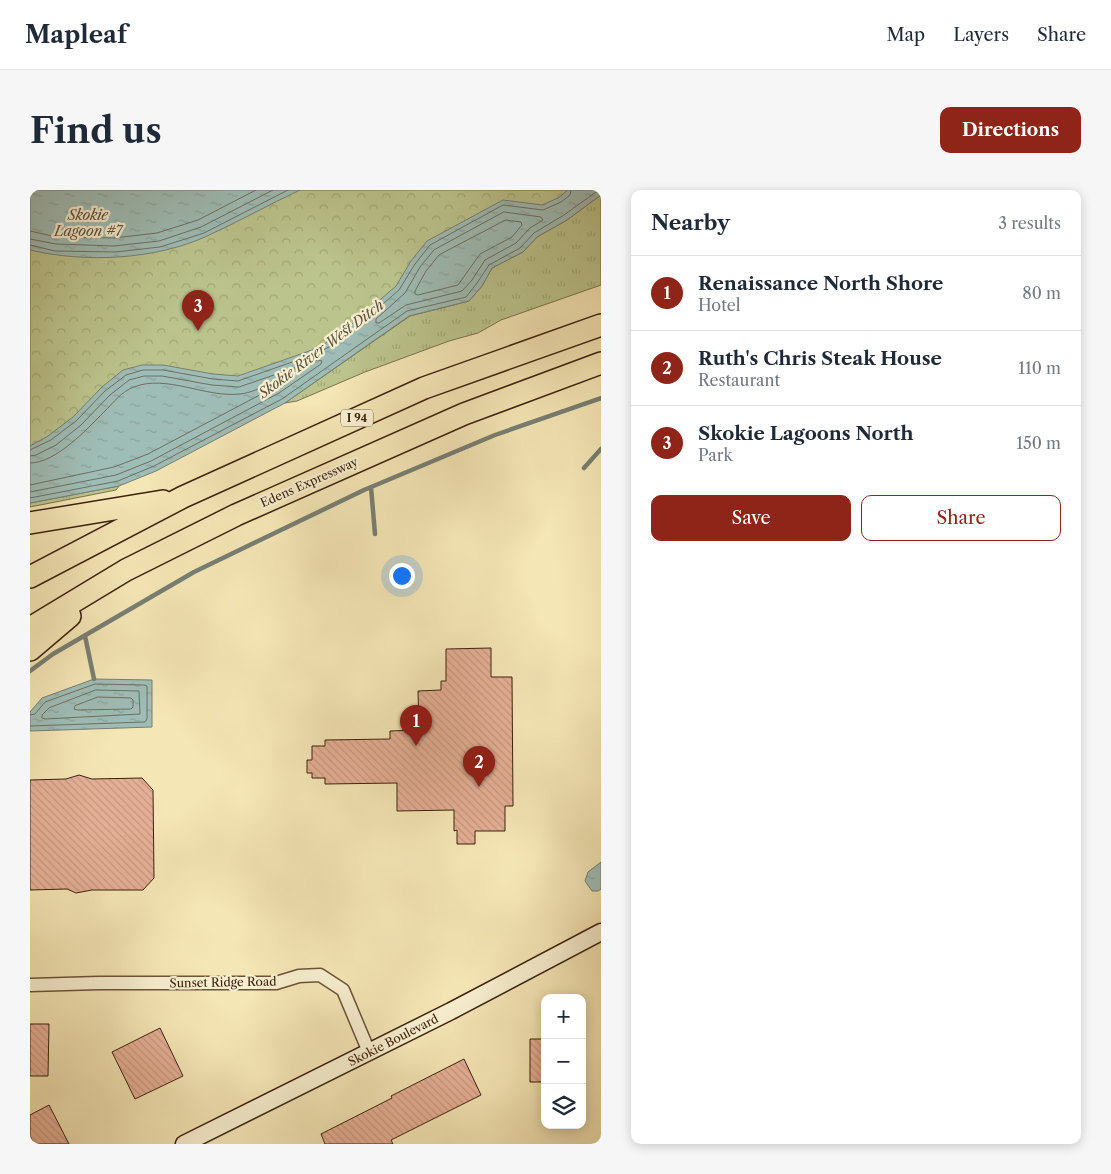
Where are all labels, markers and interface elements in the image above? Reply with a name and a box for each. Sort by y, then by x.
text: Mapleaf [25,20,127,49]
text: Map [887,24,925,46]
text: Layers [953,24,1009,46]
text: Share [1037,24,1086,46]
button: Directions [940,107,1081,153]
text: Find us [30,109,162,152]
water label: Skokie Lagoon #7 [53,206,124,240]
text: Nearby [651,210,730,235]
text: 3 results [998,213,1061,233]
text: Renaissance North Shore [698,272,943,295]
text: 1 [663,283,671,303]
text: 80 m [1022,283,1061,303]
pin: 3 [182,290,214,331]
text: Hotel [698,295,741,315]
water label: Skokie River West Ditch [254,296,387,403]
text: Ruth's Chris Steak House [698,347,942,370]
text: 2 [662,358,672,378]
text: 110 m [1018,358,1061,378]
text: Restaurant [698,370,780,390]
road number: I 94 [341,410,373,427]
text: Skokie Lagoons North [698,422,913,445]
text: 3 [662,433,672,453]
text: 150 m [1016,433,1061,453]
text: Park [698,445,733,465]
street label: Edens Expressway [258,454,360,510]
button: Save [651,495,851,541]
button: Share [861,495,1061,541]
your location [389,563,415,589]
pin: 1 [400,705,432,746]
pin: 2 [463,746,495,787]
street label: Sunset Ridge Road [169,974,277,990]
map controls [541,994,586,1129]
button: + [541,994,586,1039]
street label: Skokie Boulevard [345,1010,441,1069]
button: − [541,1039,586,1084]
button: layers [541,1084,586,1129]

